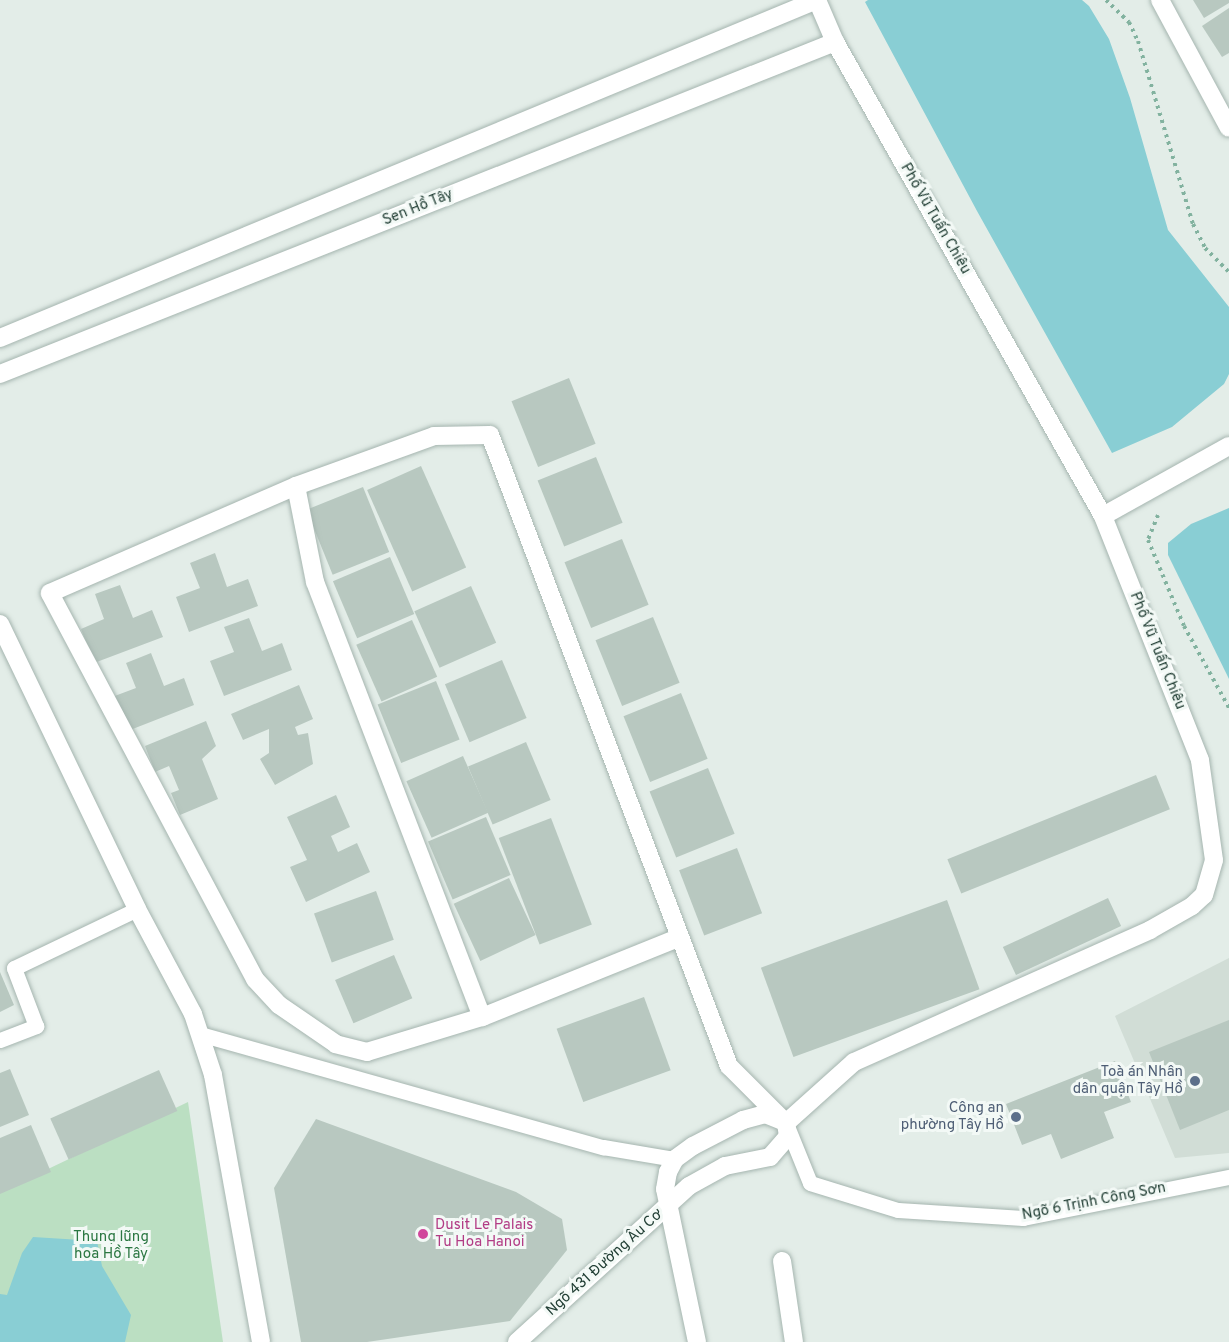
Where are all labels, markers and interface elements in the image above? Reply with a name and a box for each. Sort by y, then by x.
street label: Phố Vũ Tuấn Chiêu [896,160,974,278]
street label: Sen Hồ Tây [380,186,456,230]
street label: Phố Vũ Tuấn Chiêu [1125,589,1189,713]
place label: Toà án Nhân dân quận Tây Hồ [1072,1063,1183,1098]
marker: Toà án Nhân dân quận Tây Hồ [1188,1074,1202,1088]
place label: Công an phường Tây Hồ [900,1099,1004,1134]
marker: Công an phường Tây Hồ [1009,1110,1023,1124]
street label: Ngõ 6 Trịnh Công Sơn [1020,1179,1168,1225]
street label: Ngõ 431 Đường Âu Cơ [543,1206,667,1320]
place label: Dusit Le Palais Tu Hoa Hanoi [435,1216,533,1251]
marker: Dusit Le Palais Tu Hoa Hanoi [416,1227,430,1241]
park label: Thung lũng hoa Hồ Tây [73,1228,149,1263]

